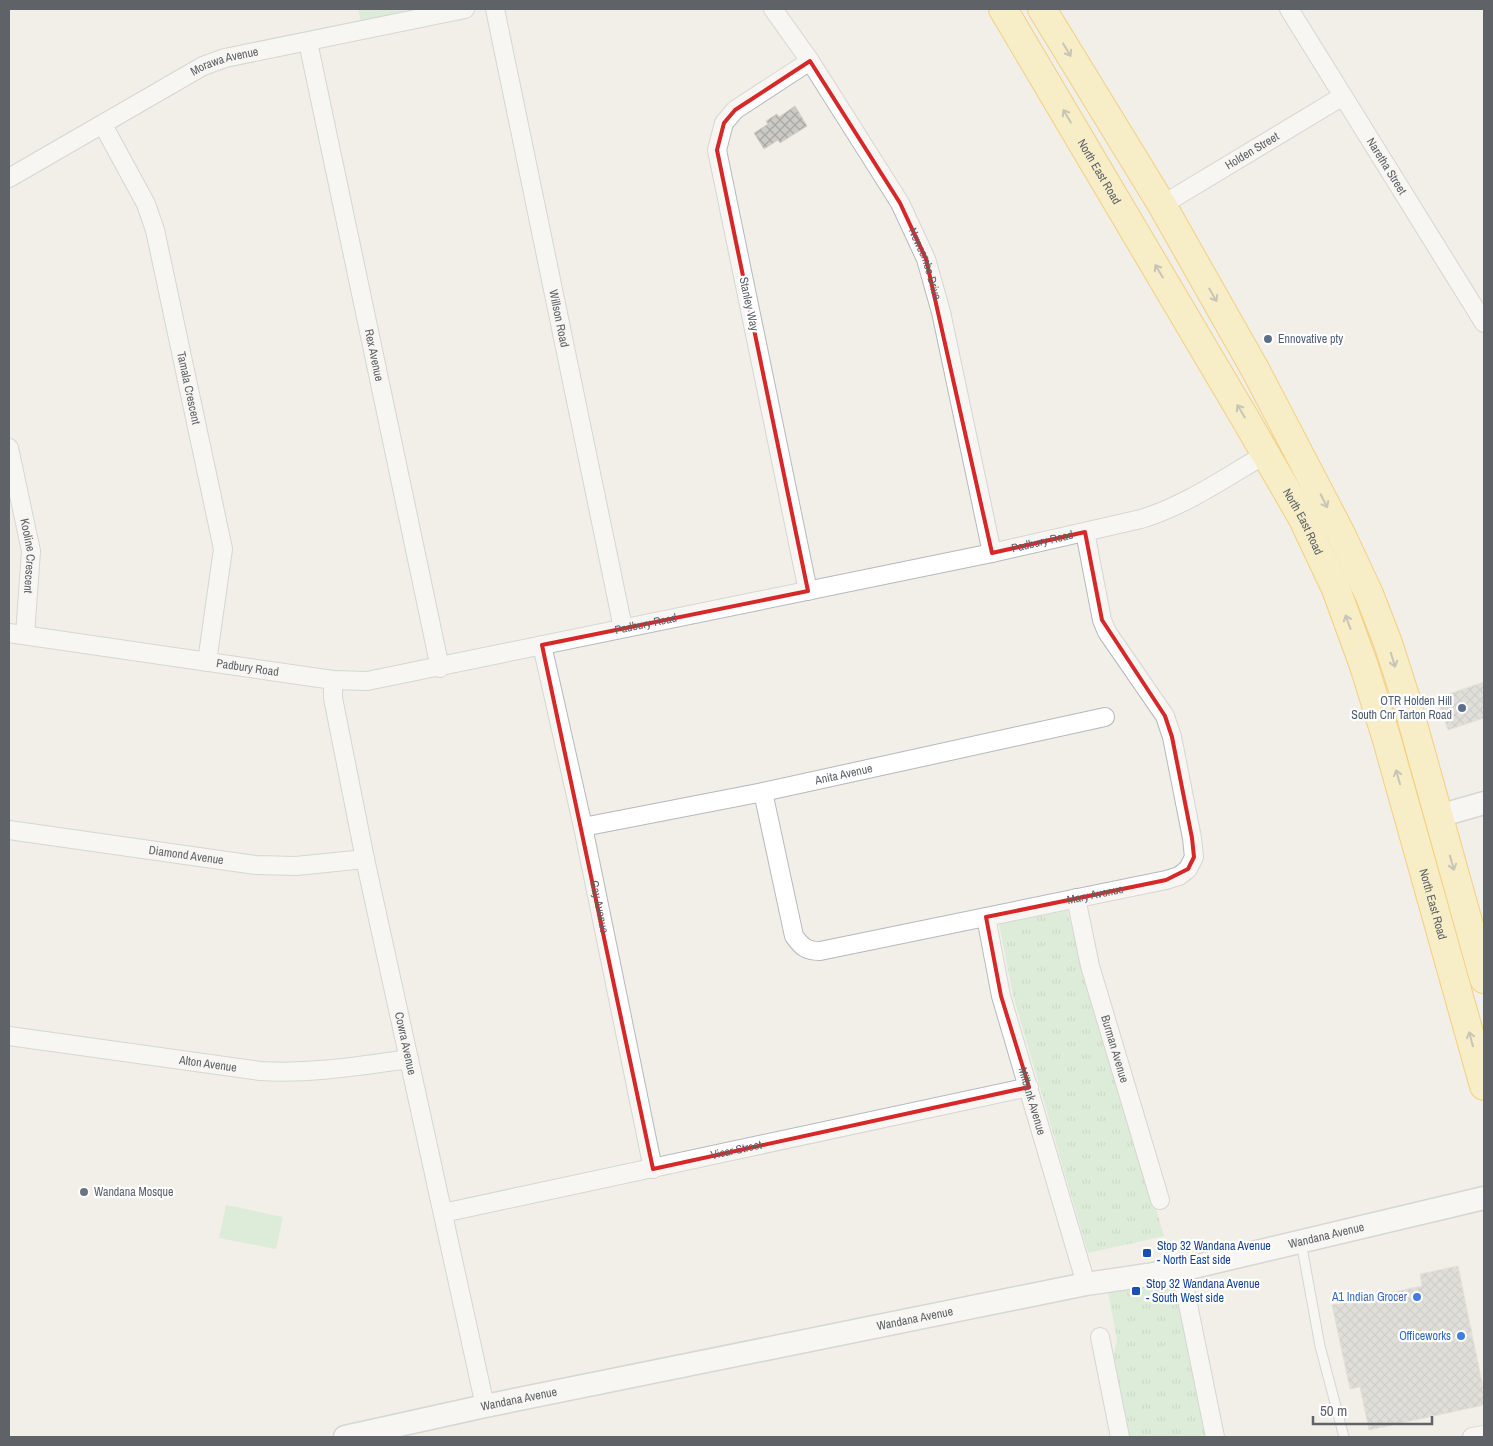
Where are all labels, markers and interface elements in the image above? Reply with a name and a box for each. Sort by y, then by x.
street label: Morawa Avenue [188,43,260,80]
one-way arrow [1062,43,1072,57]
one-way arrow [1062,109,1072,124]
street label: Holden Street [1222,128,1282,173]
street label: Naretha Street [1363,135,1410,198]
street label: North East Road [1074,136,1125,207]
street label: Newcombe Drive [905,225,945,302]
one-way arrow [1153,265,1163,279]
street label: Stanley Way [735,275,763,333]
one-way arrow [1209,287,1218,302]
street label: Willson Road [545,288,573,349]
street label: Rex Avenue [361,328,387,383]
place label: Ennovative pty [1278,331,1343,347]
marker: Ennovative pty [1262,333,1274,345]
street label: Tamala Crescent [173,350,204,426]
one-way arrow [1236,405,1246,419]
street label: North East Road [1279,485,1327,557]
one-way arrow [1319,493,1329,508]
street label: Kooline Crescent [16,517,39,594]
street label: Padbury Road [1010,527,1075,556]
street label: Padbury Road [613,610,678,638]
one-way arrow [1343,615,1352,630]
one-way arrow [1389,651,1399,667]
street label: Padbury Road [215,655,280,680]
place label: OTR Holden Hill South Cnr Tarton Road [1351,693,1452,723]
marker: OTR Holden Hill South Cnr Tarton Road [1456,702,1468,714]
street label: Anita Avenue [812,760,874,789]
one-way arrow [1392,769,1402,785]
street label: Diamond Avenue [148,842,225,868]
one-way arrow [1448,854,1457,870]
street label: North East Road [1415,867,1451,941]
street label: Gay Avenue [586,879,613,935]
street label: Mary Avenue [1066,881,1125,908]
street label: Cowra Avenue [391,1011,420,1076]
street label: Burman Avenue [1097,1013,1133,1085]
one-way arrow [1466,1031,1476,1047]
street label: Alton Avenue [177,1052,238,1076]
street label: Milbank Avenue [1014,1065,1050,1137]
street label: Vicar Street [709,1137,764,1163]
place label: Wandana Mosque [94,1184,174,1200]
marker: Wandana Mosque [78,1186,90,1198]
street label: Wandana Avenue [1287,1219,1366,1252]
place label: Stop 32 Wandana Avenue - North East side [1157,1238,1271,1268]
marker: Stop 32 Wandana Avenue - North East side [1141,1247,1153,1259]
place label: Stop 32 Wandana Avenue - South West side [1146,1276,1260,1306]
marker: Stop 32 Wandana Avenue - South West side [1130,1285,1142,1297]
place label: A1 Indian Grocer [1331,1289,1408,1305]
marker: A1 Indian Grocer [1411,1291,1423,1303]
street label: Wandana Avenue [875,1303,954,1334]
place label: Officeworks [1399,1328,1451,1344]
marker: Officeworks [1455,1330,1467,1342]
street label: Wandana Avenue [479,1384,558,1415]
scale bar [1313,1394,1432,1426]
text: 50 m [1320,1400,1347,1421]

